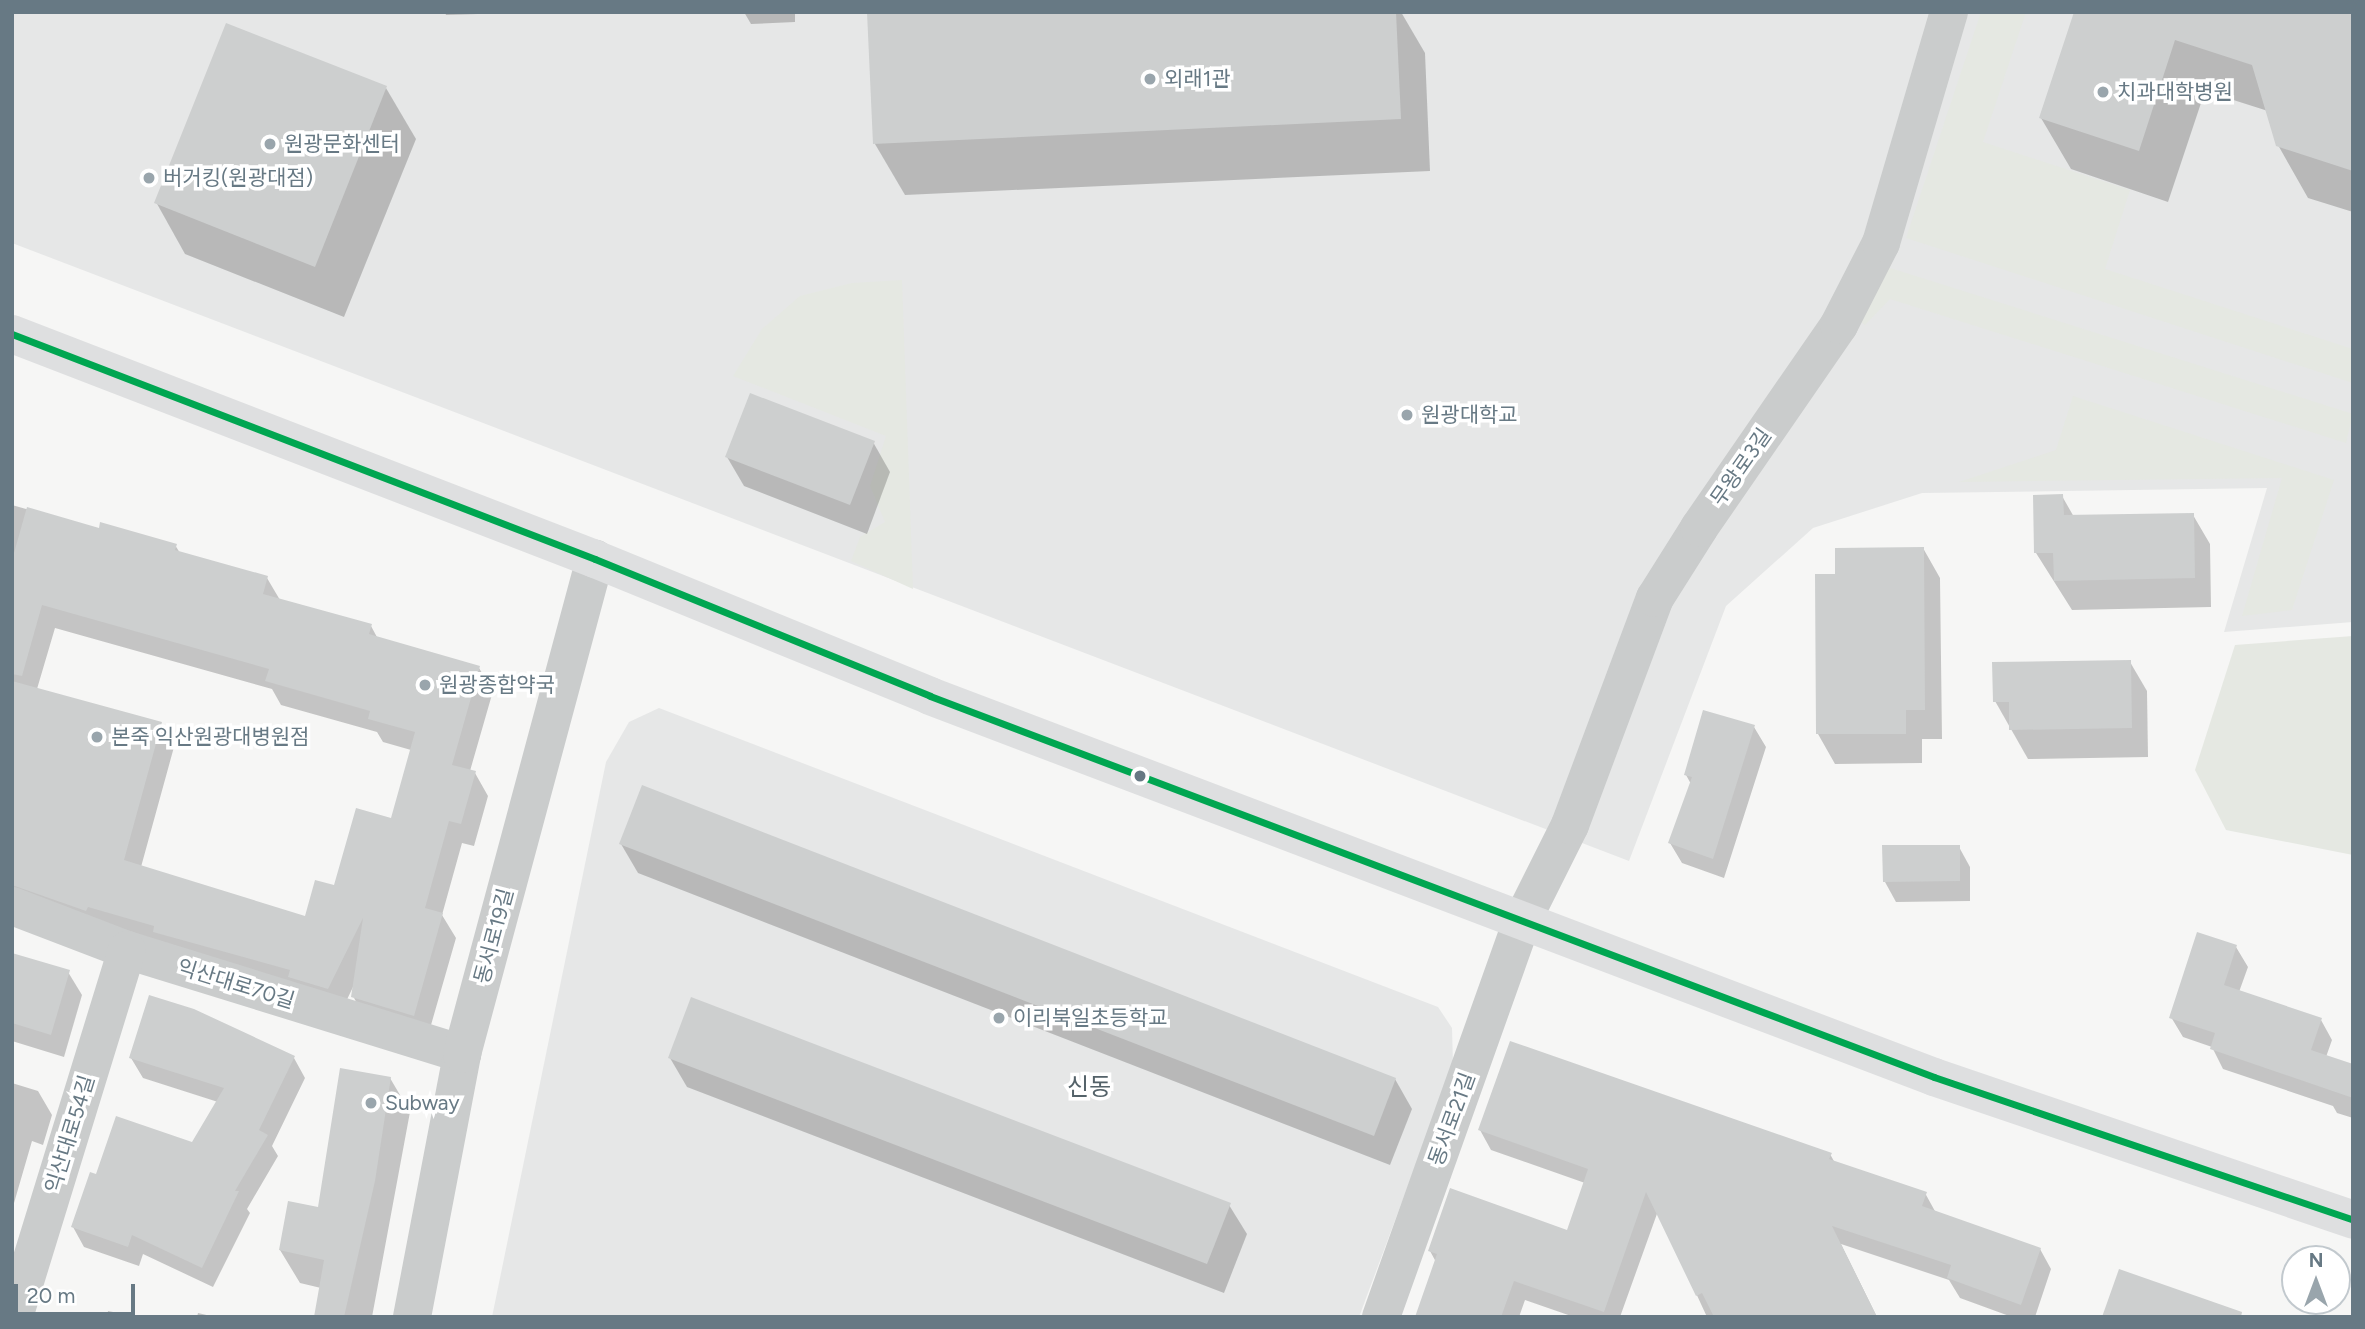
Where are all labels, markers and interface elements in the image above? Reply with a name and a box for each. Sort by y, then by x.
place label: 외래1관 [1164,66,1231,92]
marker: 외래1관 [1142,71,1158,87]
place label: 치과대학병원 [2117,79,2233,105]
marker: 치과대학병원 [2095,84,2111,100]
place label: 원광문화센터 [284,131,400,157]
marker: 원광문화센터 [262,136,278,152]
place label: 버거킹(원광대점) [163,165,313,191]
marker: 버거킹(원광대점) [141,170,157,186]
place label: 원광대학교 [1421,402,1518,428]
marker: 원광대학교 [1399,407,1415,423]
street label: 무왕로3길 [1705,423,1777,511]
place label: 원광종합약국 [439,672,555,698]
marker: 원광종합약국 [417,677,433,693]
place label: 본죽 익산원광대병원점 [111,724,309,750]
marker: 본죽 익산원광대병원점 [89,729,105,745]
unlabelled marker [1133,769,1147,783]
street label: 동서로19길 [469,885,519,987]
street label: 익산대로70길 [174,954,298,1014]
place label: 이리북일초등학교 [1013,1005,1168,1031]
marker: 이리북일초등학교 [991,1010,1007,1026]
street label: 동서로21길 [1423,1069,1481,1169]
street label: 익산대로54길 [40,1072,100,1196]
district label: 신동 [1067,1073,1111,1101]
place label: Subway [385,1090,459,1116]
marker: Subway [363,1095,379,1111]
north arrow [2281,1245,2351,1315]
text: N [2309,1249,2323,1272]
scale bar [18,1270,138,1314]
text: 20 m [27,1283,75,1308]

